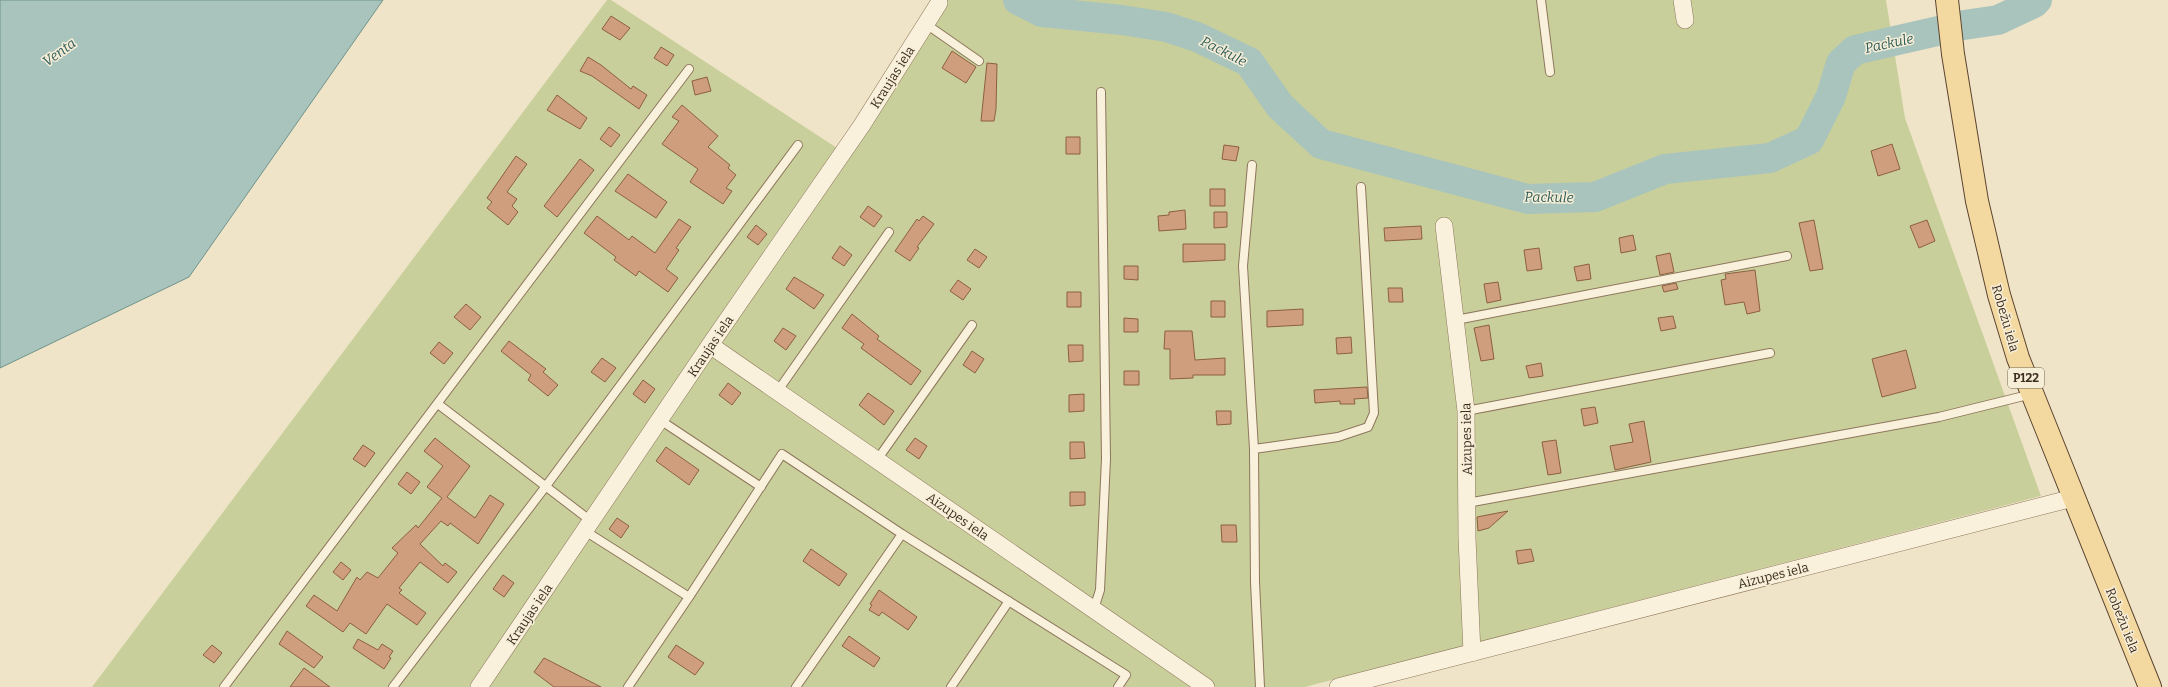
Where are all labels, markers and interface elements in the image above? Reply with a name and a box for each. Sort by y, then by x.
water label: Packule [1863,30,1915,57]
water label: Packule [1198,33,1250,70]
water label: Venta [39,35,79,70]
street label: Kraujas iela [867,43,917,111]
water label: Packule [1524,189,1574,206]
street label: Robežu iela [1989,283,2022,353]
street label: Kraujas iela [684,313,736,380]
road number: P122 [2008,368,2044,388]
street label: Aizupes iela [1458,403,1475,475]
street label: Aizupes iela [924,489,992,543]
street label: Aizupes iela [1736,559,1810,592]
street label: Kraujas iela [503,581,555,648]
street label: Robežu iela [2103,585,2142,655]

